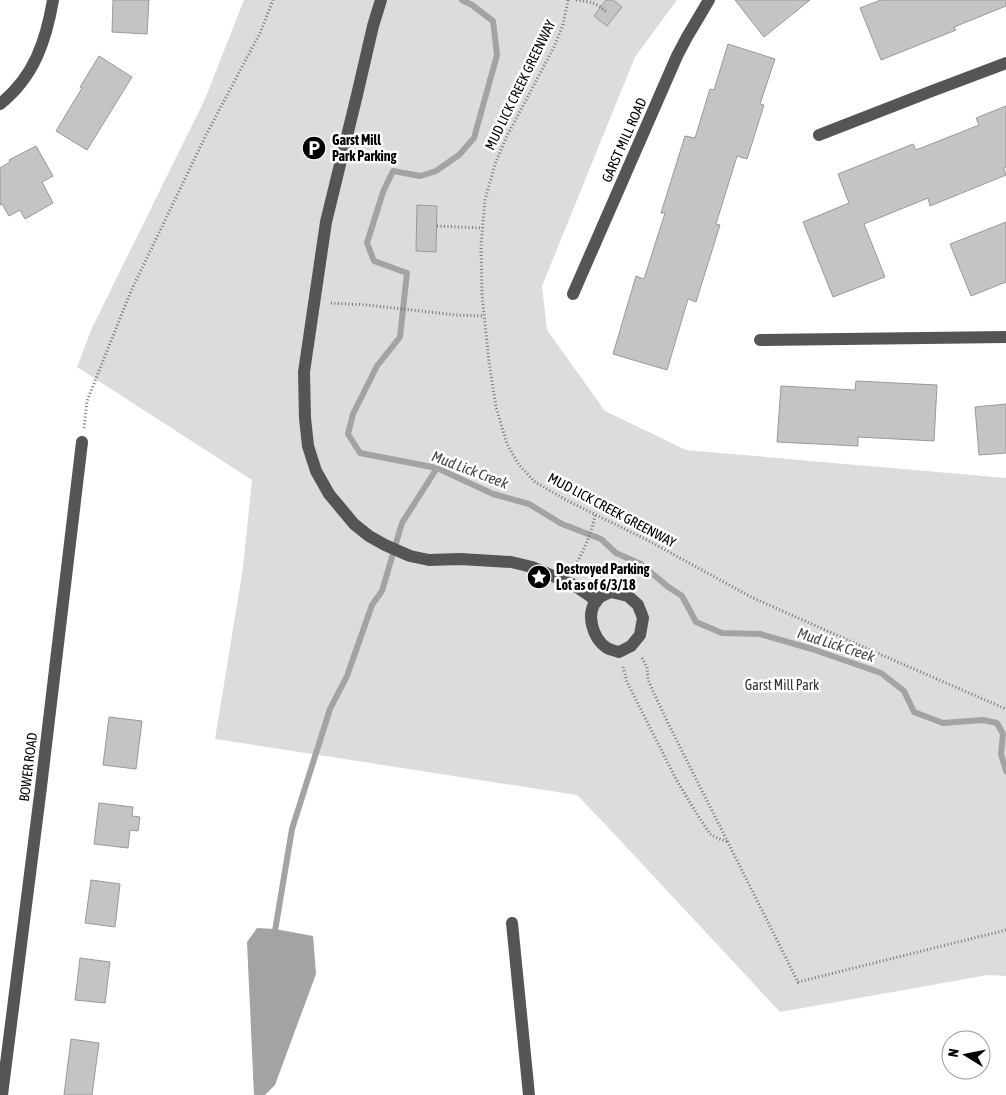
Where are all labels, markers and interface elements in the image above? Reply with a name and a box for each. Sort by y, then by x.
street label: MUD LICK CREEK GREENWAY [482,17,559,152]
street label: GARST MILL ROAD [598,95,650,185]
place label: Garst Mill Park Parking [332,132,398,164]
parking icon: Garst Mill Park Parking [301,135,327,161]
water label: Mud Lick Creek [430,447,511,492]
street label: MUD LICK CREEK GREENWAY [545,470,679,551]
place label: Destroyed Parking Lot as of 6/3/18 [556,561,651,593]
place icon: Destroyed Parking Lot as of 6/3/18 [526,564,552,590]
water label: Mud Lick Creek [795,624,877,665]
park label: Garst Mill Park [745,677,819,693]
street label: BOWER ROAD [16,731,40,802]
north arrow [941,1030,991,1080]
text: N [945,1047,962,1058]

